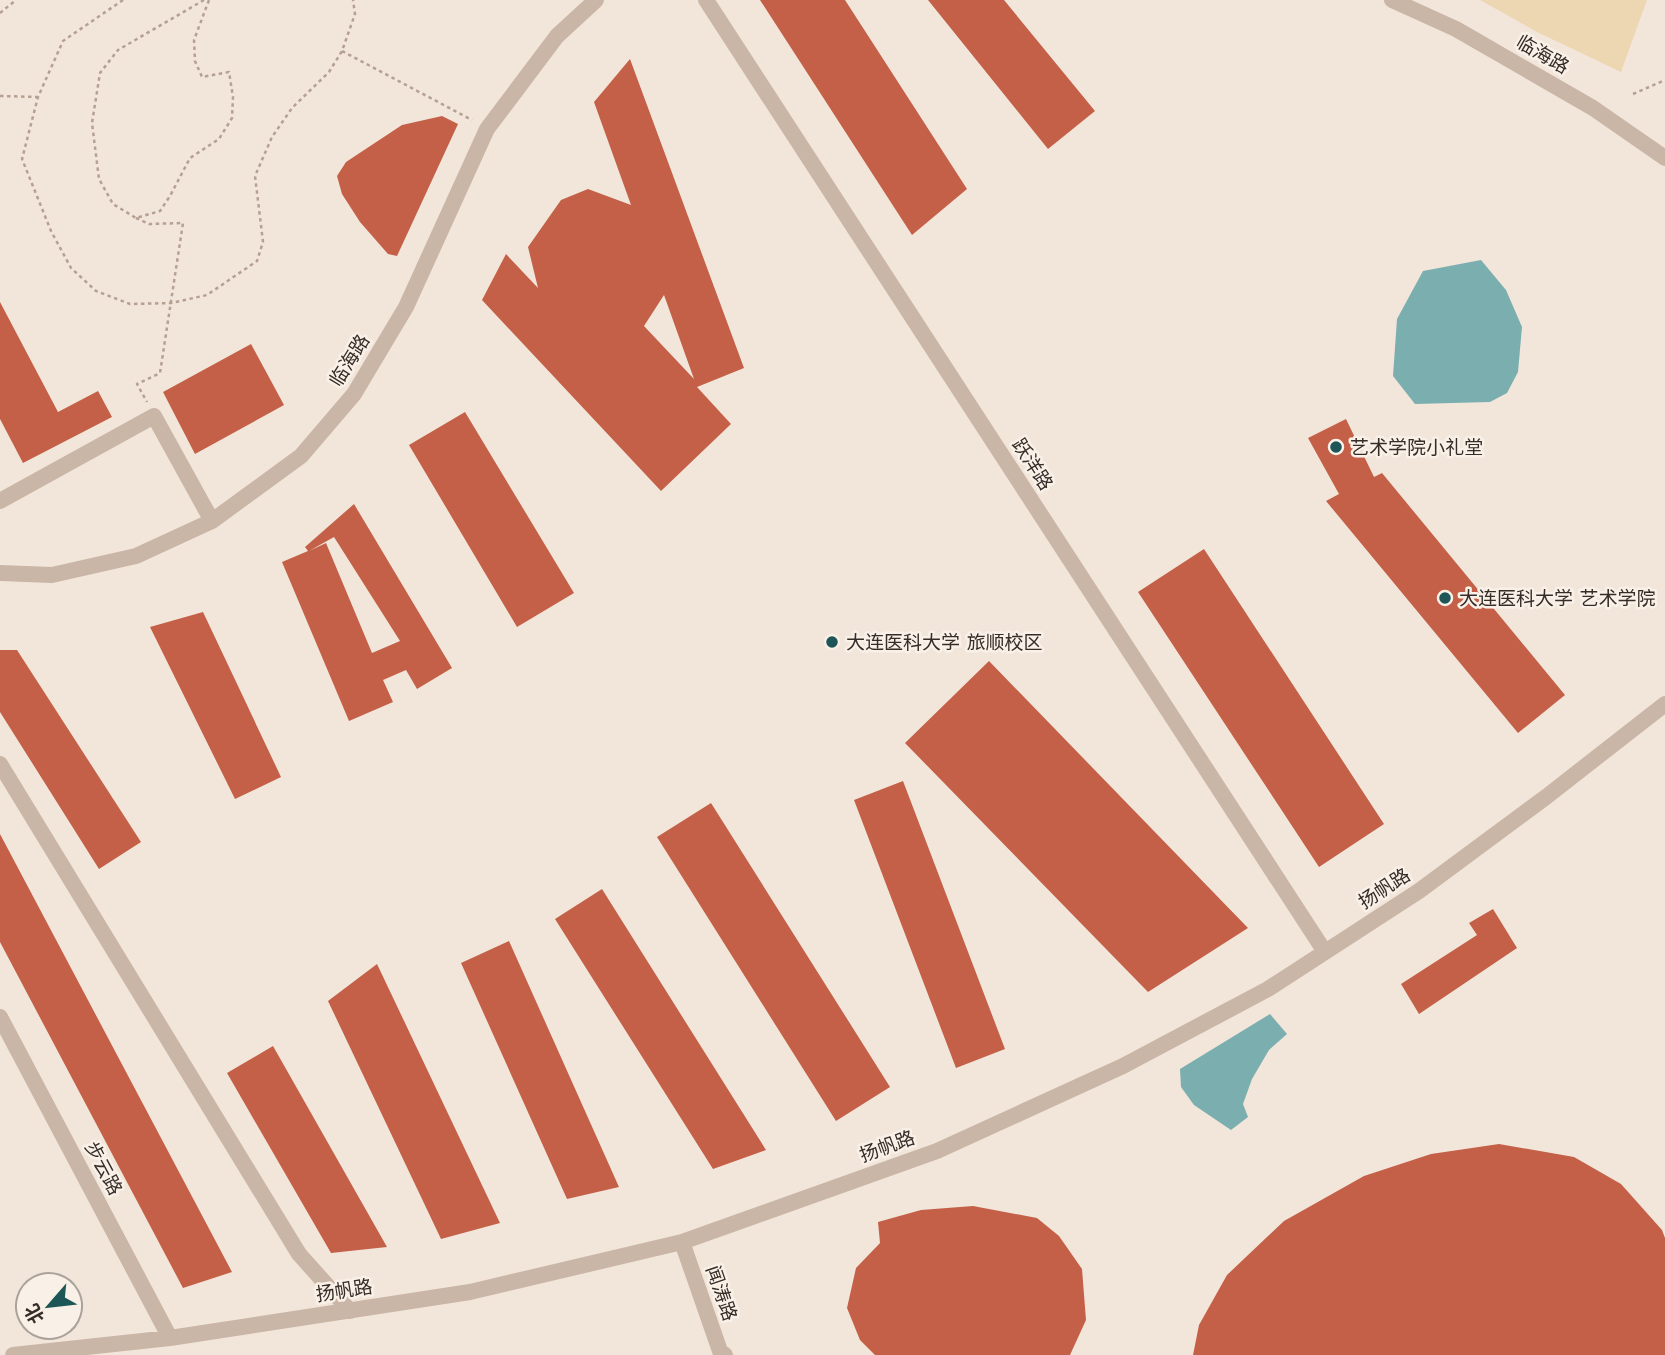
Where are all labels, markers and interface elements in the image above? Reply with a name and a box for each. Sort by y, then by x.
street label: 临海路 [1512,30,1573,79]
street label: 临海路 [325,330,374,391]
street label: 跃洋路 [1007,434,1058,494]
place label: 艺术学院小礼堂 [1350,436,1483,459]
marker: 艺术学院小礼堂 [1328,439,1344,455]
place label: 大连医科大学 艺术学院 [1459,587,1655,610]
marker: 大连医科大学 艺术学院 [1437,590,1453,606]
place label: 大连医科大学 旅顺校区 [846,631,1042,654]
marker: 大连医科大学 旅顺校区 [824,634,840,650]
street label: 扬帆路 [1354,863,1414,914]
street label: 扬帆路 [856,1126,918,1167]
street label: 步云路 [80,1138,127,1199]
street label: 闻涛路 [701,1262,742,1324]
north arrow [14,1271,84,1341]
street label: 扬帆路 [314,1275,374,1306]
text: 北 [20,1300,49,1328]

